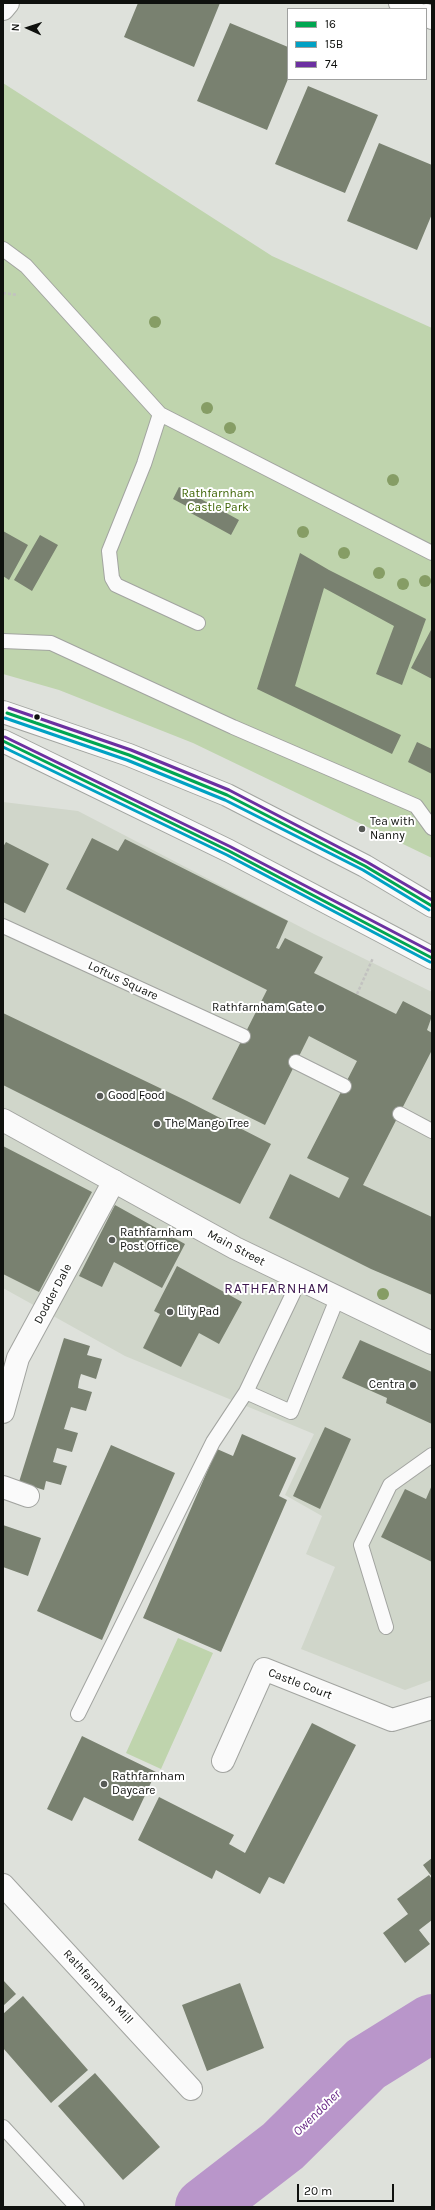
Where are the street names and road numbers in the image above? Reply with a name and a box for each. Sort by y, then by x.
street label: Loftus Square [86,958,160,1004]
street label: Main Street [205,1227,267,1269]
street label: Dodder Dale [31,1261,75,1327]
street label: Castle Court [266,1665,334,1703]
street label: Rathfarnham Mill [60,1947,136,2027]

